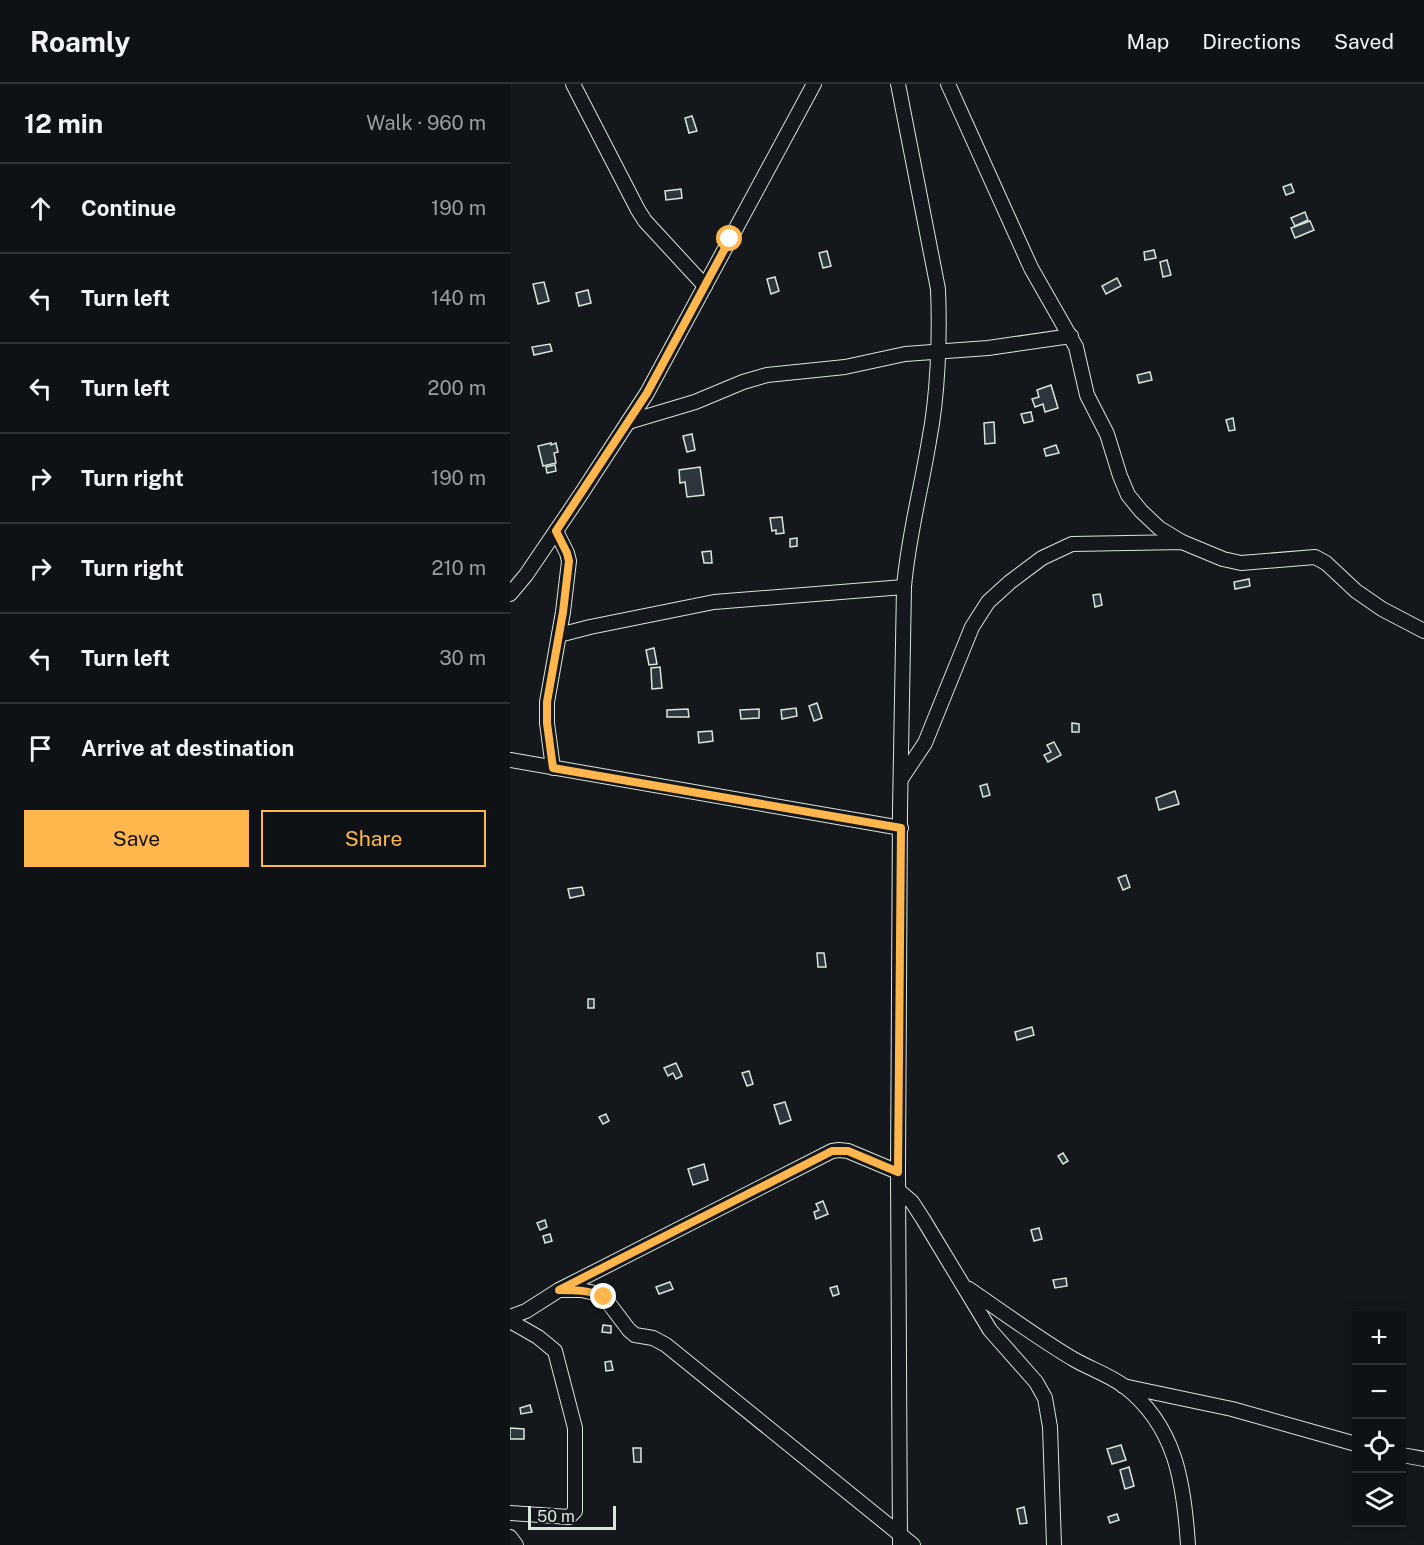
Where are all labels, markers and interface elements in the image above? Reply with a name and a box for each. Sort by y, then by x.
text: Roamly [30,25,130,58]
text: Map [1127,29,1169,54]
text: Directions [1202,29,1301,54]
text: Saved [1334,29,1394,54]
text: 12 min [24,108,103,139]
text: Walk · 960 m [366,111,486,135]
icon: ahead [24,192,57,225]
text: Continue [81,195,176,221]
text: 190 m [431,196,486,220]
route start [716,225,742,251]
icon: left [24,282,57,315]
text: Turn left [81,285,170,311]
text: 140 m [431,286,486,310]
icon: left [24,372,57,405]
text: Turn left [81,375,170,401]
text: 200 m [428,376,486,400]
icon: right [24,462,57,495]
text: Turn right [81,465,184,491]
text: 190 m [431,466,486,490]
icon: right [24,552,57,585]
text: Turn right [81,555,184,581]
text: 210 m [432,556,486,580]
icon: left [24,642,57,675]
text: Turn left [81,645,170,671]
text: 30 m [439,646,486,670]
icon: arrive [24,732,57,765]
text: Arrive at destination [81,735,294,761]
button: Save [24,810,249,867]
button: Share [261,810,486,867]
route end [590,1283,616,1309]
map controls [1352,1311,1406,1527]
button: + [1352,1311,1406,1365]
button: − [1352,1365,1406,1419]
button: locate [1352,1419,1406,1473]
button: layers [1352,1473,1406,1527]
scale bar [528,1503,616,1530]
text: 50 m [537,1507,575,1526]

